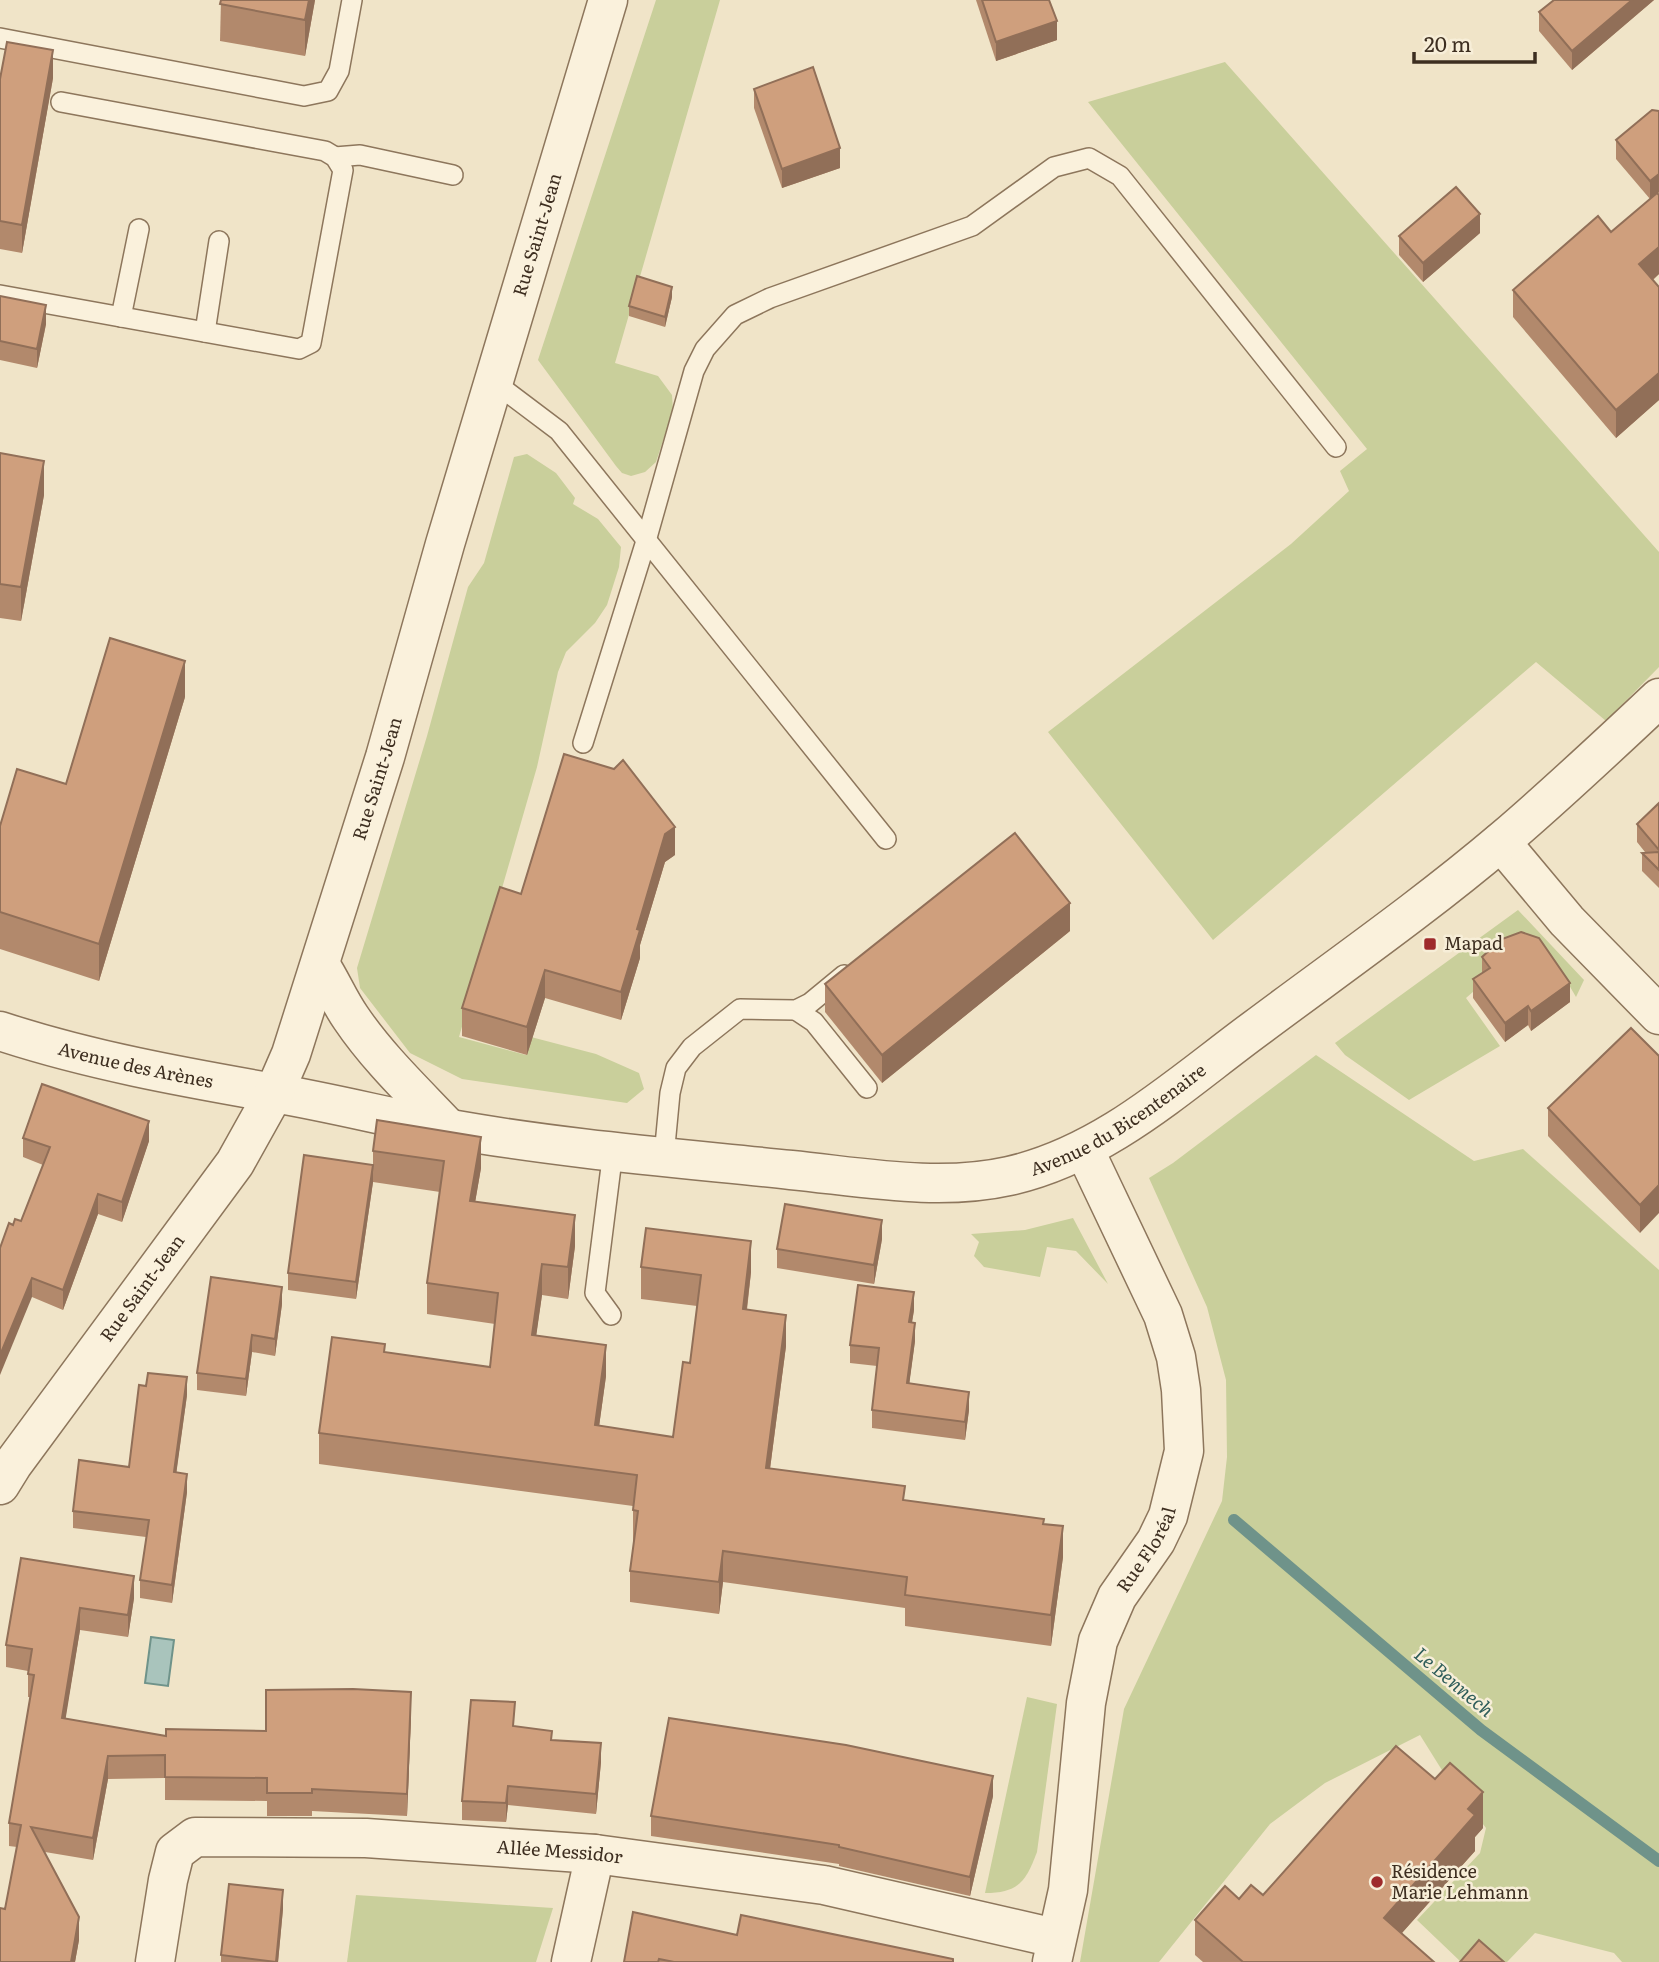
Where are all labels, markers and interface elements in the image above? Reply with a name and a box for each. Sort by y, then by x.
scale bar [1414,21,1535,65]
text: 20 m [1424,27,1471,58]
street label: Rue Saint-Jean [505,169,567,299]
street label: Rue Saint-Jean [345,713,408,843]
place label: Mapad [1444,929,1503,956]
marker: Mapad [1422,936,1438,952]
street label: Avenue des Arènes [55,1034,215,1094]
street label: Avenue du Bicentenaire [1026,1056,1211,1182]
street label: Rue Saint-Jean [93,1228,190,1347]
street label: Rue Floréal [1109,1504,1182,1597]
water label: Le Bennech [1409,1640,1500,1723]
street label: Allée Messidor [496,1832,625,1870]
place label: Résidence Marie Lehmann [1391,1857,1529,1905]
marker: Résidence Marie Lehmann [1369,1874,1385,1890]

